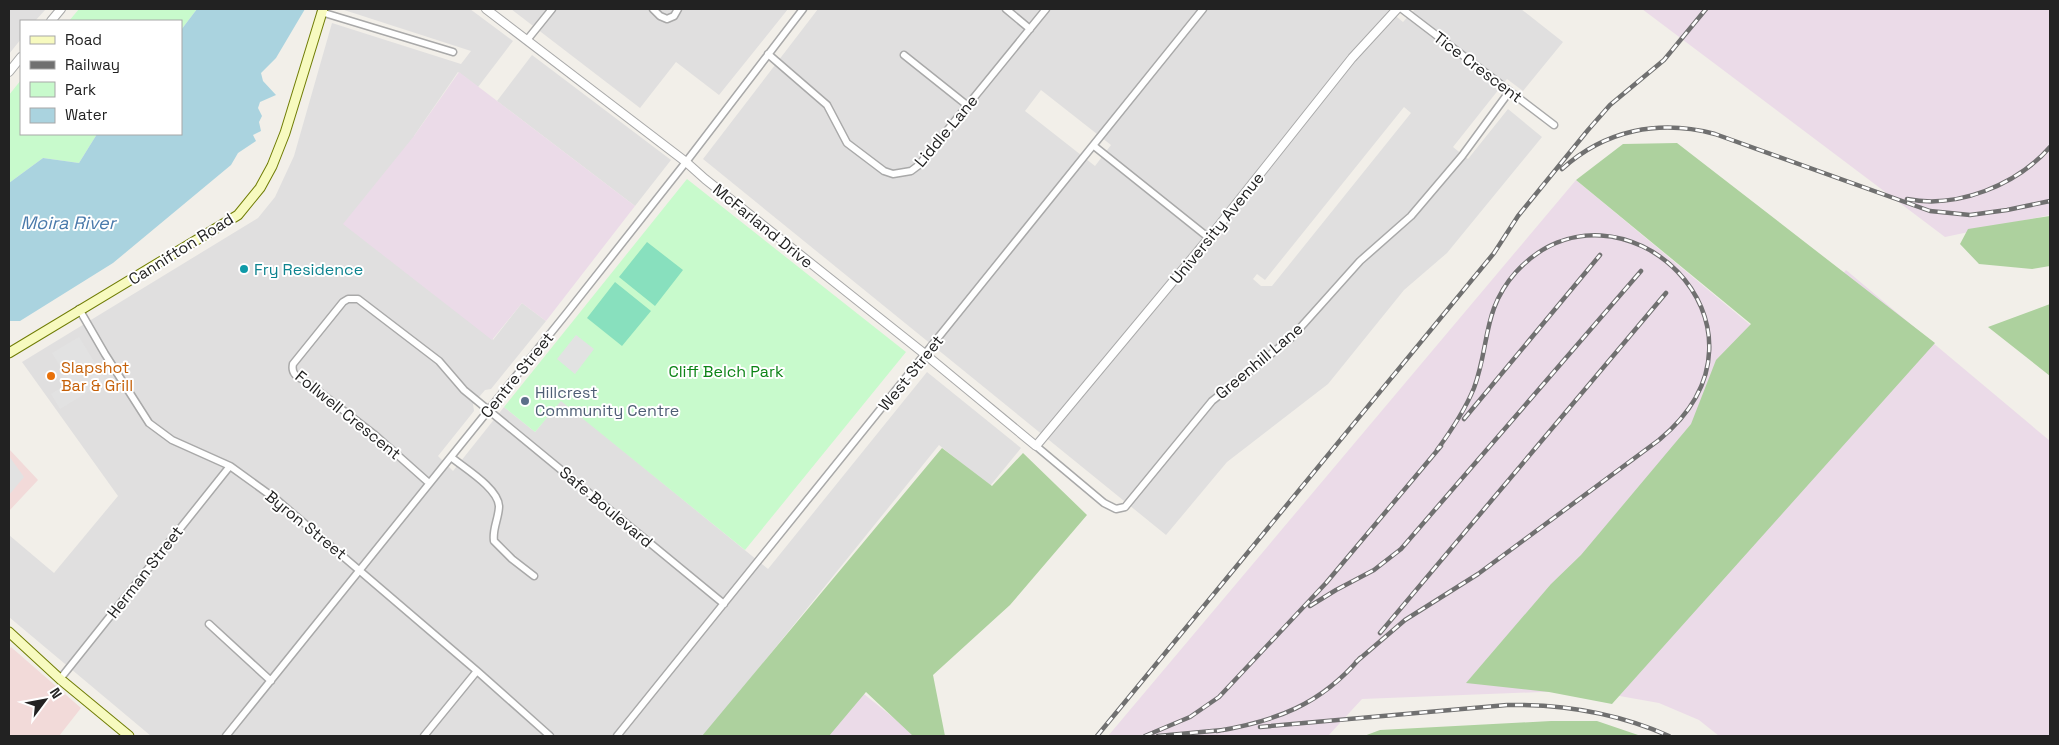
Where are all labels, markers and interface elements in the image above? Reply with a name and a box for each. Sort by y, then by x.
legend [20,20,182,135]
street label: Tice Crescent [1429,27,1527,107]
text: Road [65,30,102,49]
text: Railway [65,55,120,74]
text: Park [65,80,96,99]
street label: Liddle Lane [910,91,982,171]
text: Water [65,105,108,124]
street label: University Avenue [1165,168,1269,288]
street label: McFarland Drive [709,179,817,273]
street label: Cannifton Road [125,208,237,290]
water label: Moira River [20,211,118,234]
place label: Fry Residence [254,259,363,280]
marker: Fry Residence [238,263,250,275]
street label: Greenhill Lane [1211,318,1307,404]
street label: Centre Street [476,328,558,422]
street label: West Street [874,331,948,415]
place label: Slapshot Bar & Grill [61,357,133,396]
park label: Cliff Belch Park [668,361,784,382]
street label: Follwell Crescent [291,366,405,464]
marker: Slapshot Bar & Grill [45,370,57,382]
place label: Hillcrest Community Centre [535,382,679,421]
marker: Hillcrest Community Centre [519,395,531,407]
street label: Safe Boulevard [555,462,657,552]
street label: Byron Street [261,486,351,564]
street label: Herman Street [102,521,188,623]
north arrow [20,675,70,725]
text: N [46,684,66,702]

